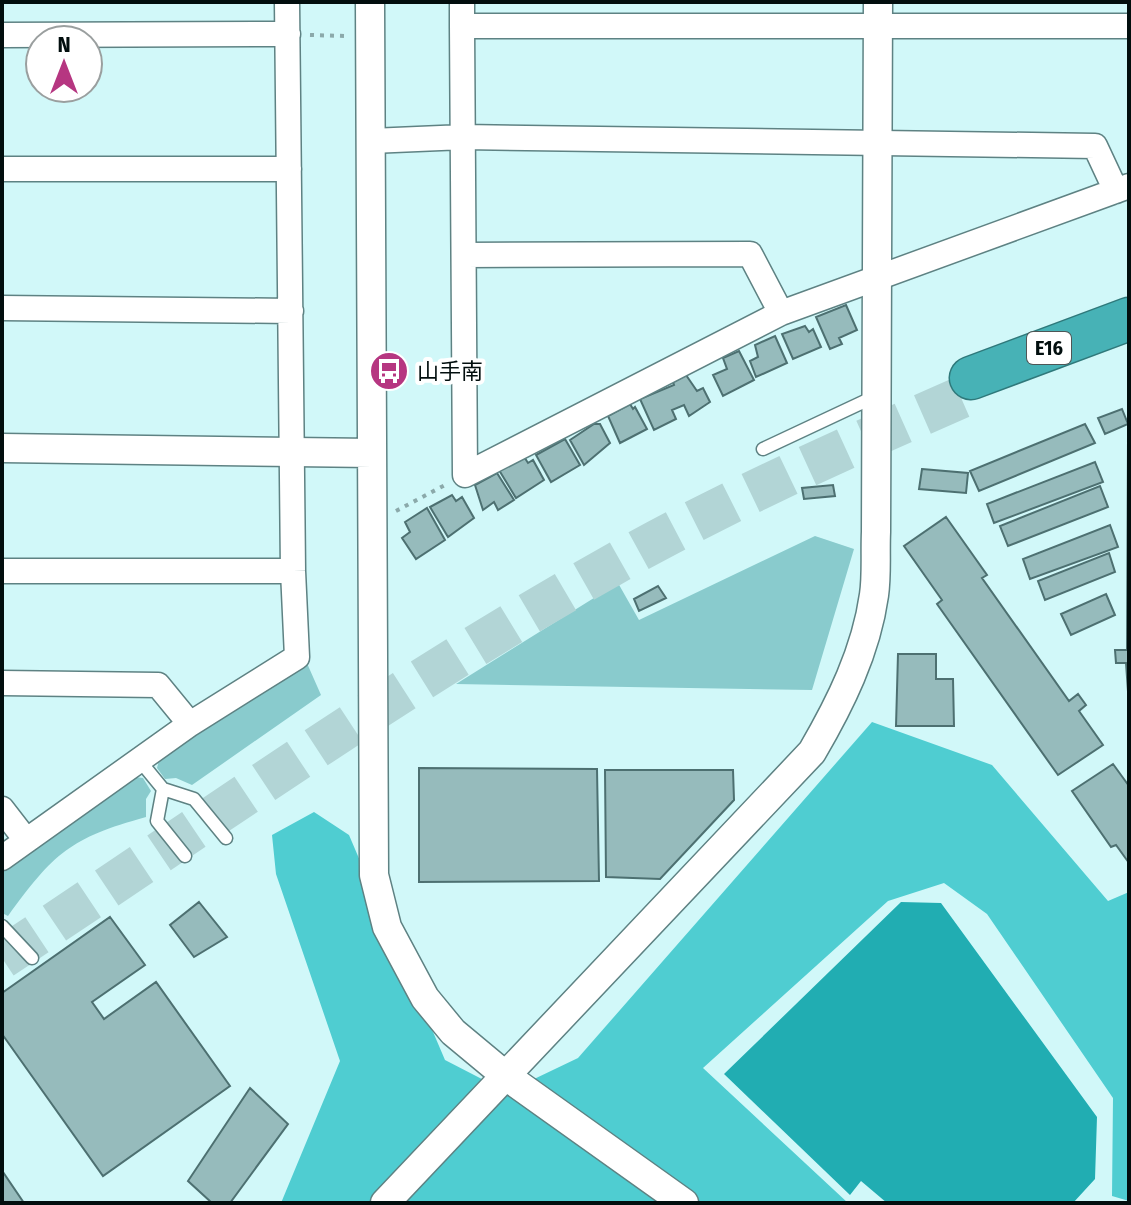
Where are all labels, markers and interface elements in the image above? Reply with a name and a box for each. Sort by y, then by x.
north arrow [24,24,104,104]
text: N [57,31,71,58]
road number: E16 [1027,332,1071,364]
bus stop icon: 山手南 [368,350,410,392]
place label: 山手南 [417,358,483,385]

